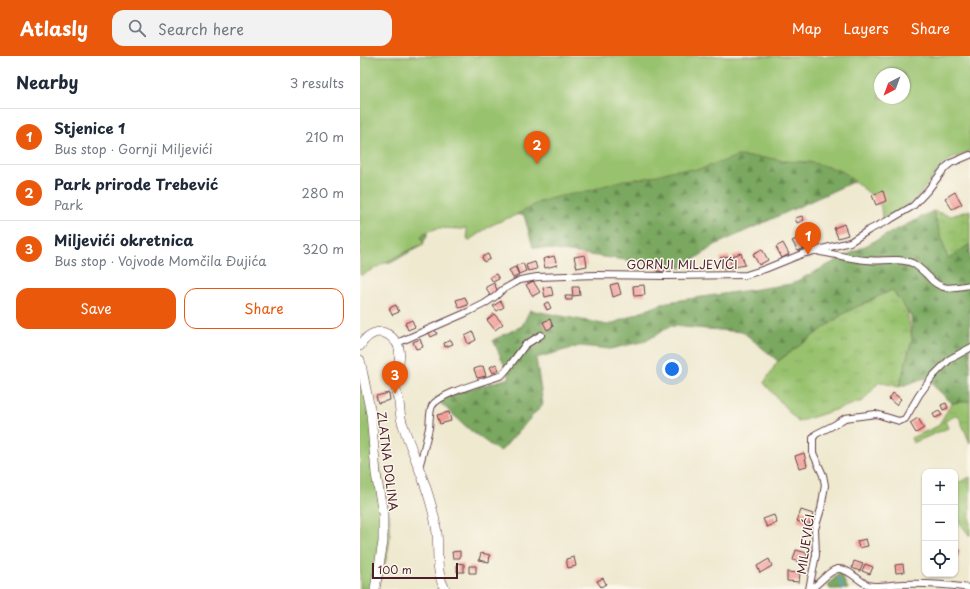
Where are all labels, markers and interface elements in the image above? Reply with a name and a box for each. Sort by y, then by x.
search box [112,10,392,46]
text: Atlasly [20,14,88,42]
icon: search [126,17,148,39]
text: Search here [158,17,244,40]
text: Map [792,18,822,39]
text: Layers [844,18,889,39]
text: Share [911,18,950,39]
north arrow [874,68,910,104]
text: Nearby [16,69,78,95]
text: 3 results [290,73,344,92]
text: Stjenice 1 [54,116,125,139]
text: 1 [26,127,32,146]
text: 210 m [305,127,344,146]
pin: 2 [524,131,550,164]
text: Bus stop · Gornji Miljevići [54,139,213,158]
text: Park prirode Trebević [54,172,218,195]
text: 2 [24,183,34,202]
text: 280 m [302,183,344,202]
text: Park [54,195,83,214]
pin: 1 [795,222,821,255]
text: Miljevići okretnica [54,228,194,251]
text: 3 [25,239,33,258]
text: 320 m [302,239,344,258]
text: Bus stop · Vojvode Momčila Đujića [54,251,266,270]
street label: GORNJI MILJEVIĆI [626,255,738,273]
button: Save [16,288,176,329]
button: Share [184,288,344,329]
your location [662,359,682,379]
pin: 3 [382,361,408,394]
street label: ZLATNA DOLINA [373,410,403,512]
map controls [922,469,958,577]
button: + [922,469,958,505]
button: − [922,505,958,541]
street label: MILJEVIĆI [792,513,818,575]
button: locate [922,541,958,577]
scale bar [372,561,458,580]
text: 100 m [378,561,412,578]

